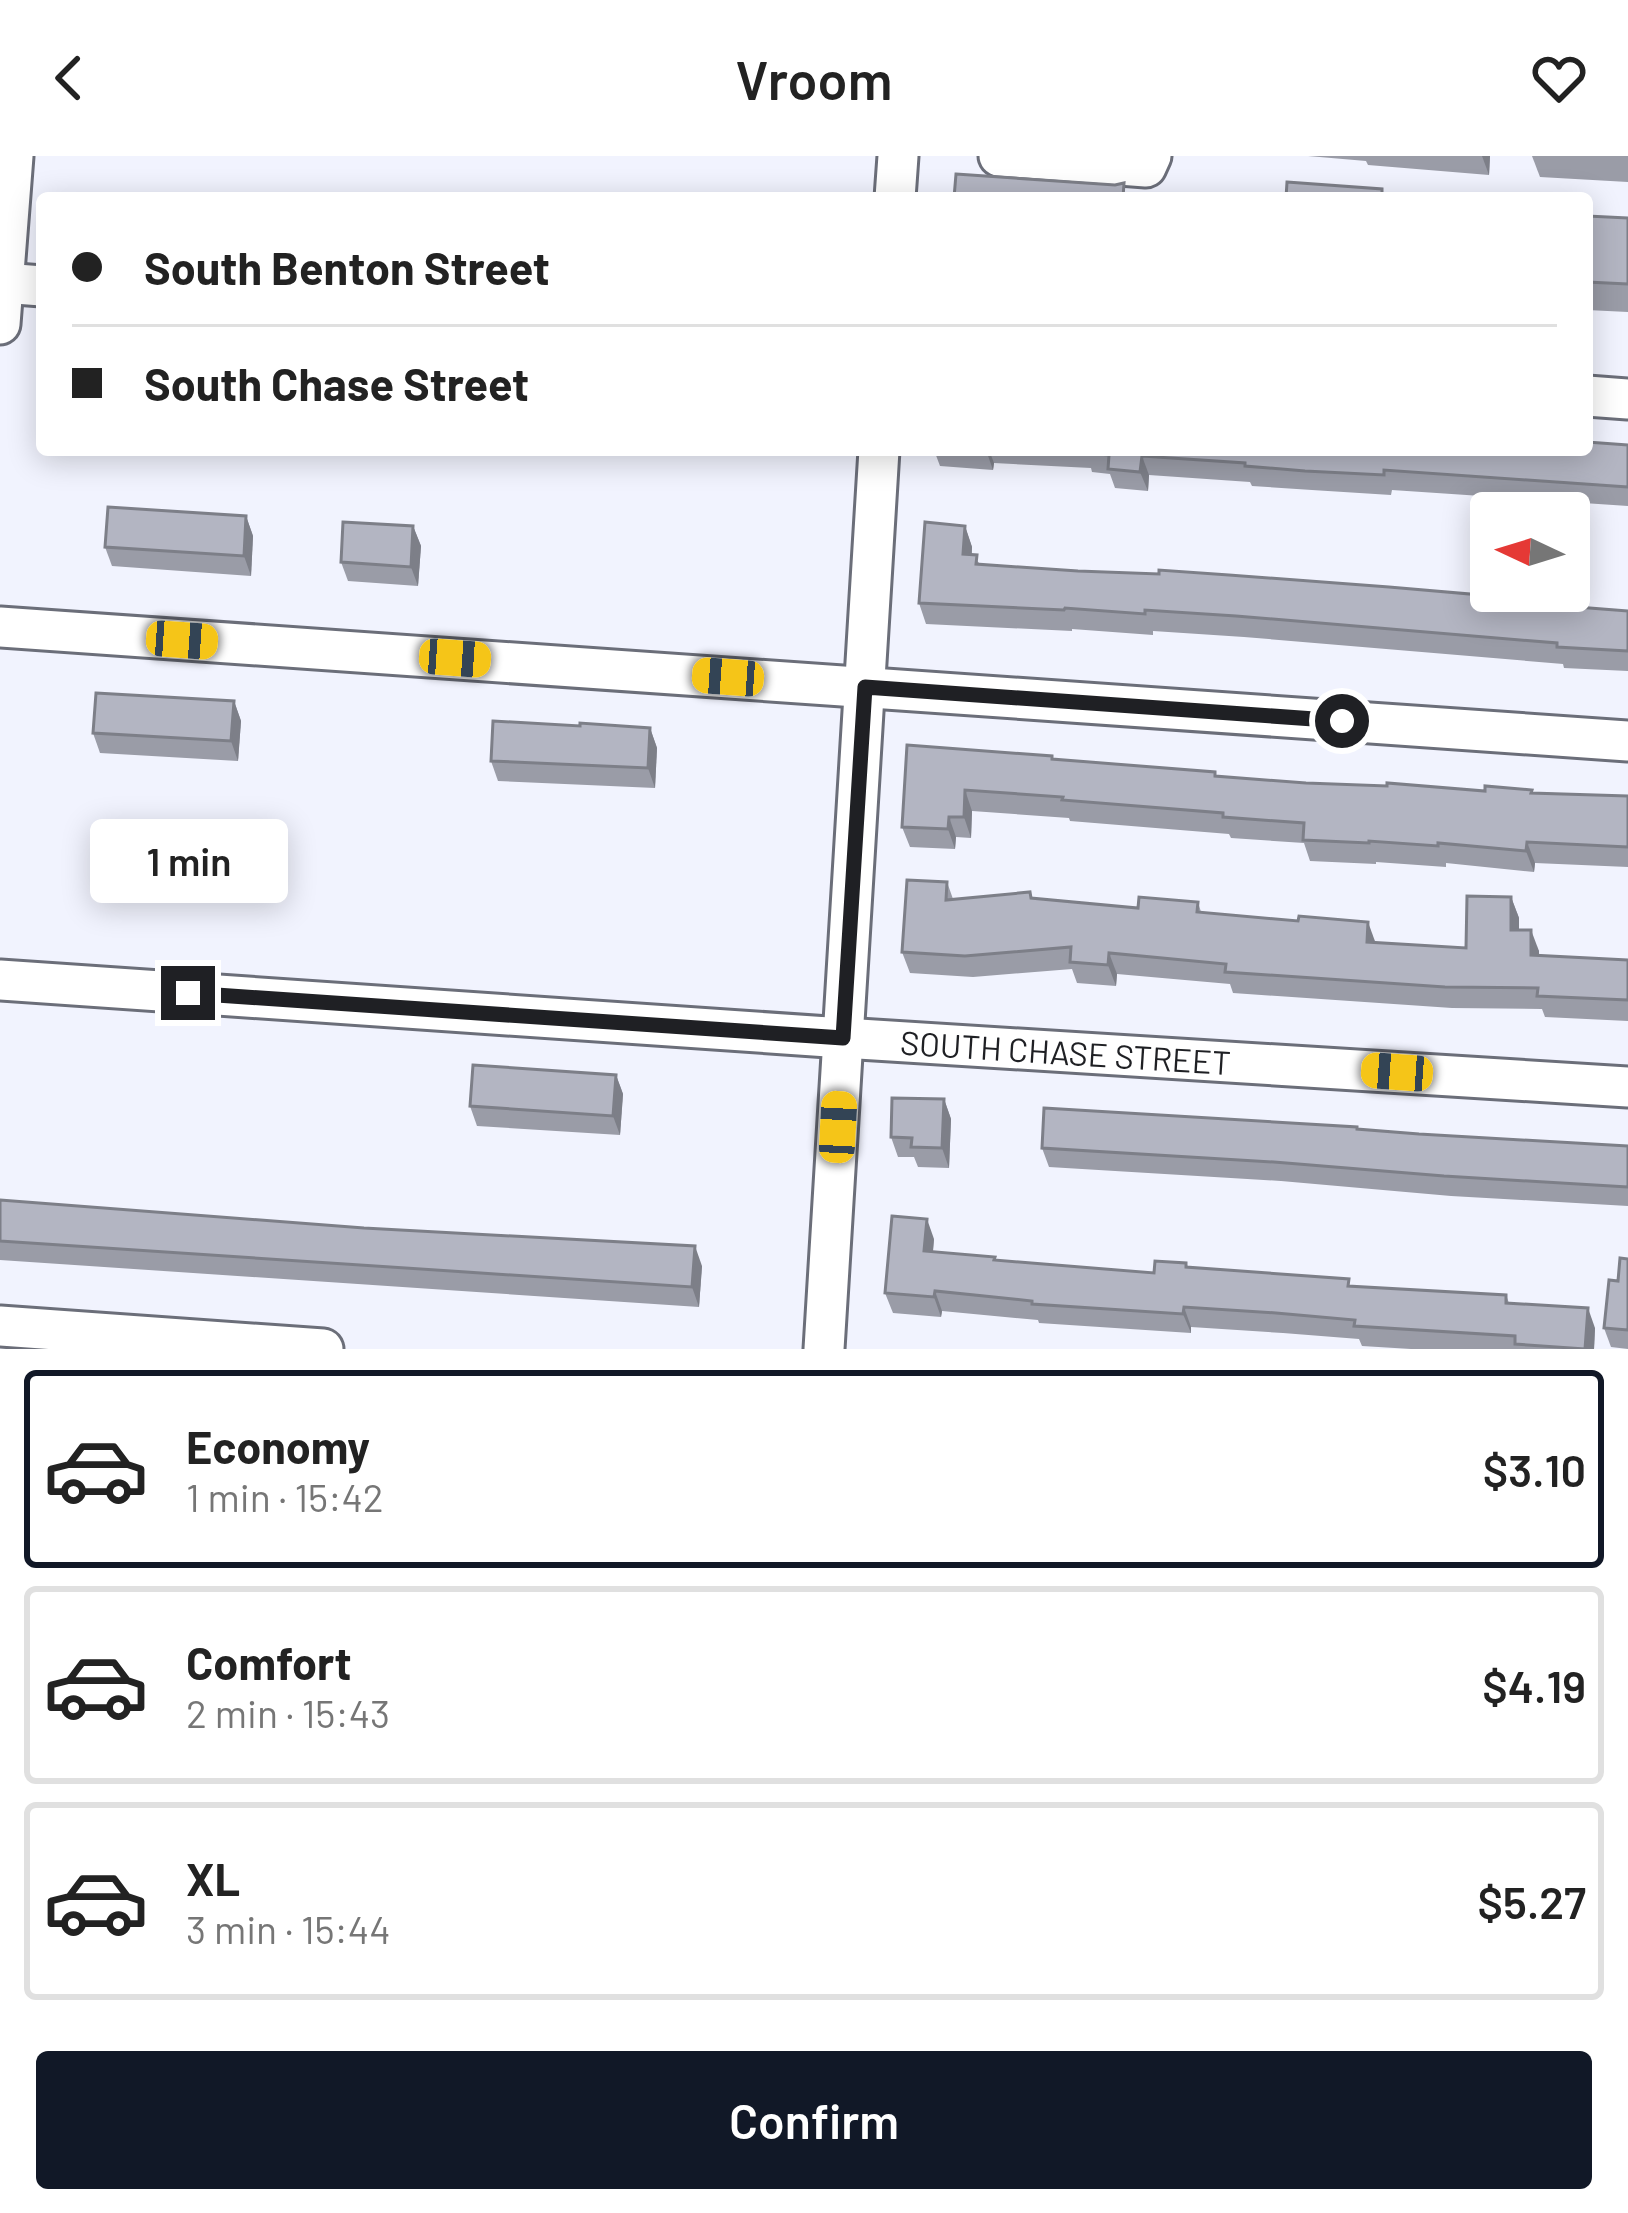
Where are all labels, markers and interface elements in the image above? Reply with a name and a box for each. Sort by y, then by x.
icon: back [36,45,102,111]
icon: heart [1526,45,1592,111]
text: Vroom [736,46,892,111]
text: South Benton Street [144,240,550,294]
text: South Chase Street [144,356,529,410]
north arrow [1470,492,1590,612]
map controls [1470,492,1590,612]
car [145,620,219,660]
car [418,638,492,678]
car [691,657,765,697]
route start [1315,694,1369,748]
callout: 1 min [89,819,287,903]
text: 1 min [146,837,232,884]
route end [161,966,215,1020]
street label: SOUTH CHASE STREET [899,1022,1232,1082]
car [1360,1052,1434,1092]
car [818,1090,858,1164]
icon: car [42,1415,150,1523]
text: Economy [186,1419,370,1473]
text: $3.10 [1483,1442,1586,1496]
text: 1 min · 15:42 [186,1473,384,1520]
icon: car [42,1631,150,1739]
text: Comfort [186,1635,352,1689]
text: $4.19 [1482,1658,1586,1712]
text: 2 min · 15:43 [186,1689,390,1736]
icon: car [42,1847,150,1955]
text: XL [186,1851,240,1905]
text: $5.27 [1478,1874,1586,1928]
text: 3 min · 15:44 [186,1905,391,1952]
button: Confirm [36,2051,1592,2189]

